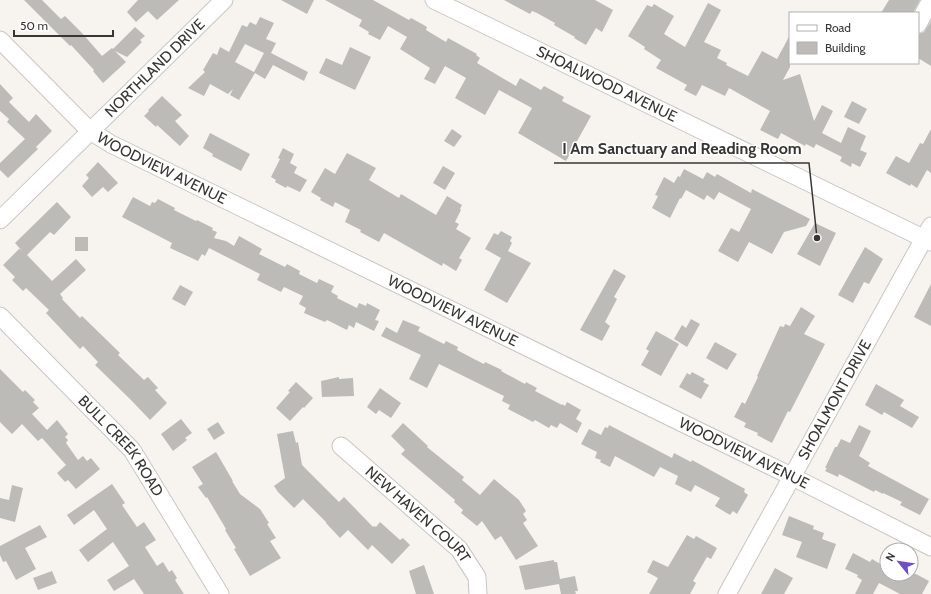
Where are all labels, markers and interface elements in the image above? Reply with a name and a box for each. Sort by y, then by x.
scale bar [14,12,113,38]
legend [789,12,919,64]
street label: NORTHLAND DRIVE [101,15,208,121]
text: 50 m [20,18,48,33]
text: Road [825,20,851,35]
text: Building [825,40,867,55]
street label: SHOALWOOD AVENUE [533,42,680,126]
street label: WOODVIEW AVENUE [94,128,230,208]
callout: I Am Sanctuary and Reading Room [554,135,809,163]
text: I Am Sanctuary and Reading Room [562,139,802,158]
street label: WOODVIEW AVENUE [385,272,521,350]
street label: SHOALMONT DRIVE [794,337,875,463]
street label: BULL CREEK ROAD [74,392,167,500]
street label: WOODVIEW AVENUE [676,414,812,493]
street label: NEW HAVEN COURT [362,462,474,566]
north arrow [879,542,919,582]
text: N [882,550,898,564]

